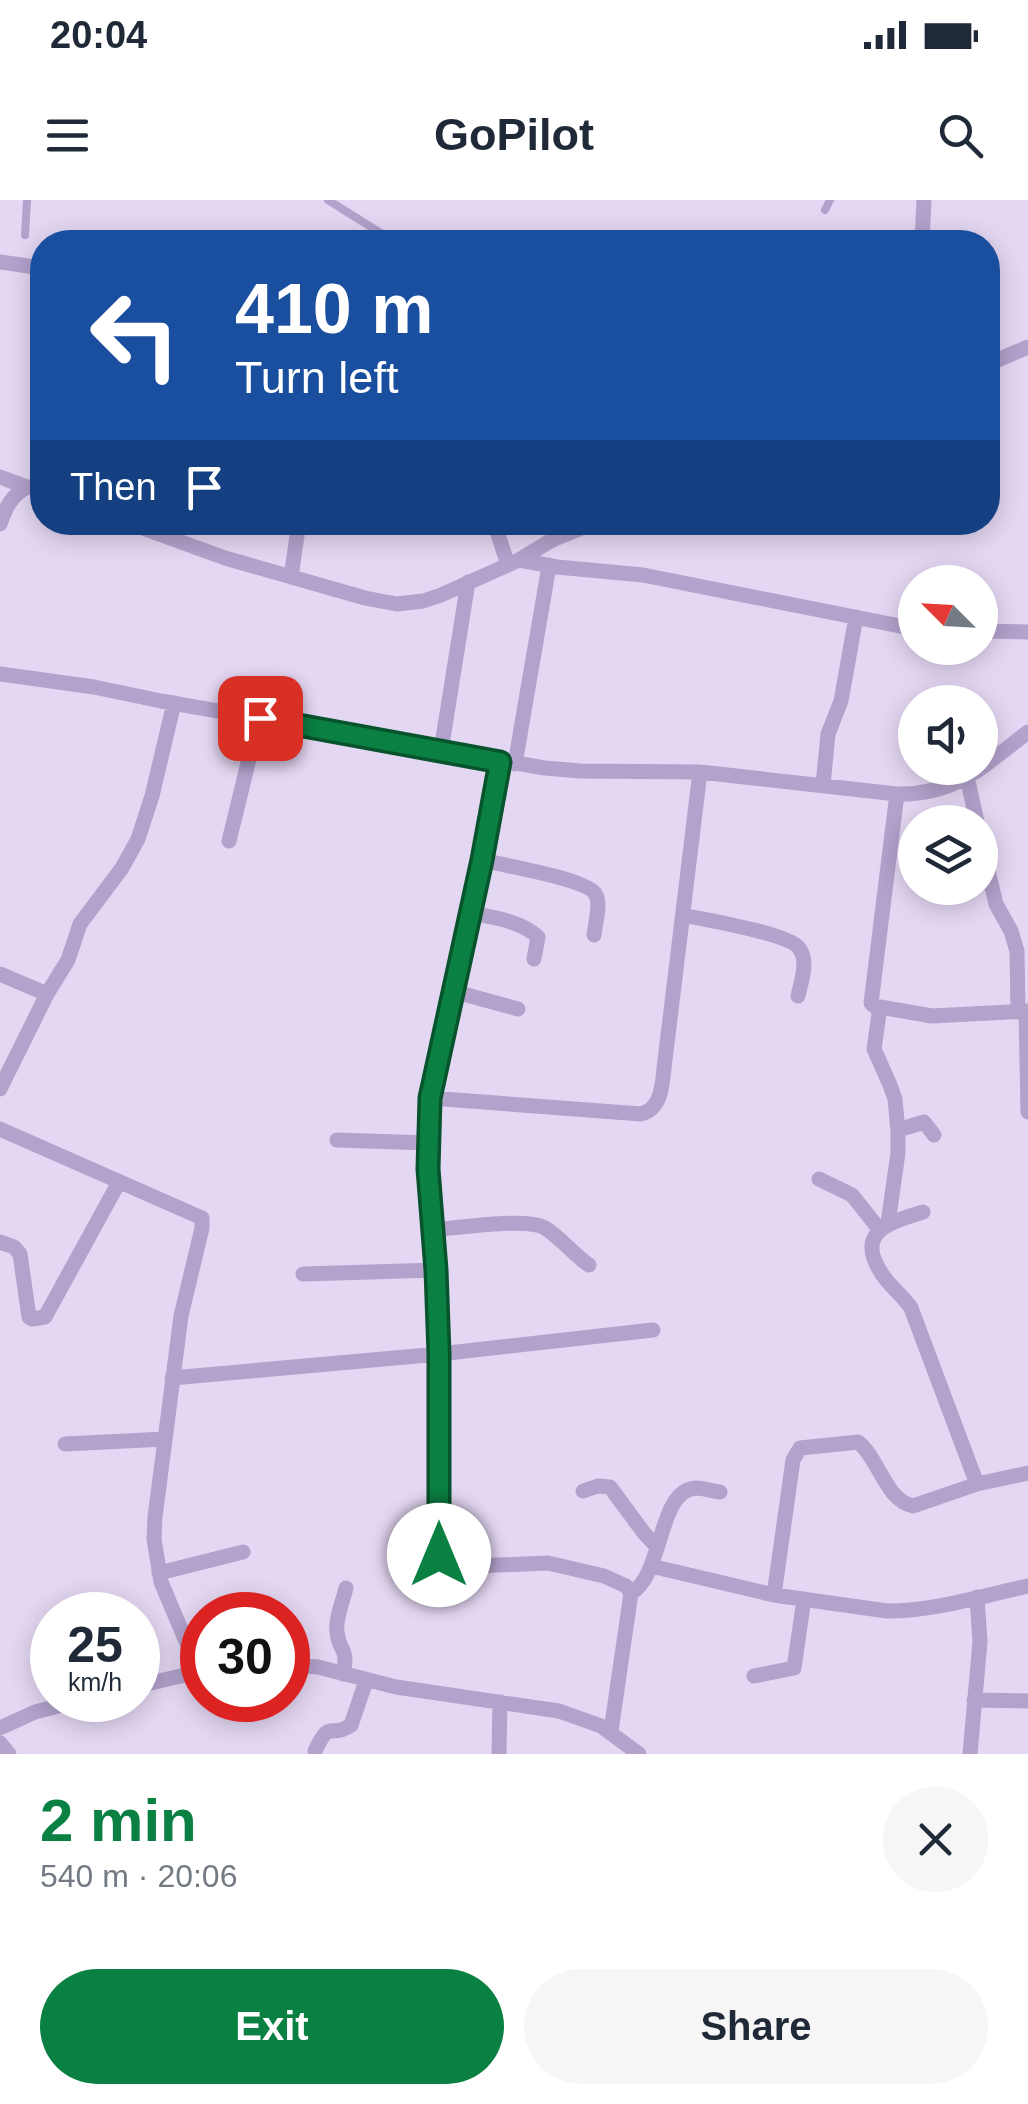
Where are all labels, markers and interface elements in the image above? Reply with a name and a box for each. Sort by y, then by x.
text: 20:04 [50,14,147,56]
icon: menu [40,108,95,163]
icon: search [933,108,988,163]
text: GoPilot [434,109,594,160]
icon: left [70,270,200,400]
text: 410 m [235,270,433,348]
text: Turn left [235,352,398,403]
icon: arrive [177,460,232,515]
text: Then [70,466,157,508]
north arrow [898,565,998,665]
map controls [898,565,998,905]
pin [218,676,303,761]
button: sound [898,685,998,785]
icon: arrive [233,691,288,746]
button: layers [898,805,998,905]
position arrow [387,1503,491,1607]
speed limit sign: 30 [180,1592,310,1722]
text: 25 [67,1617,123,1673]
text: km/h [68,1668,122,1696]
text: 2 min [40,1787,197,1854]
button: close [883,1787,988,1892]
text: 540 m · 20:06 [40,1858,237,1894]
button: Exit [40,1969,504,2084]
button: Share [524,1969,988,2084]

